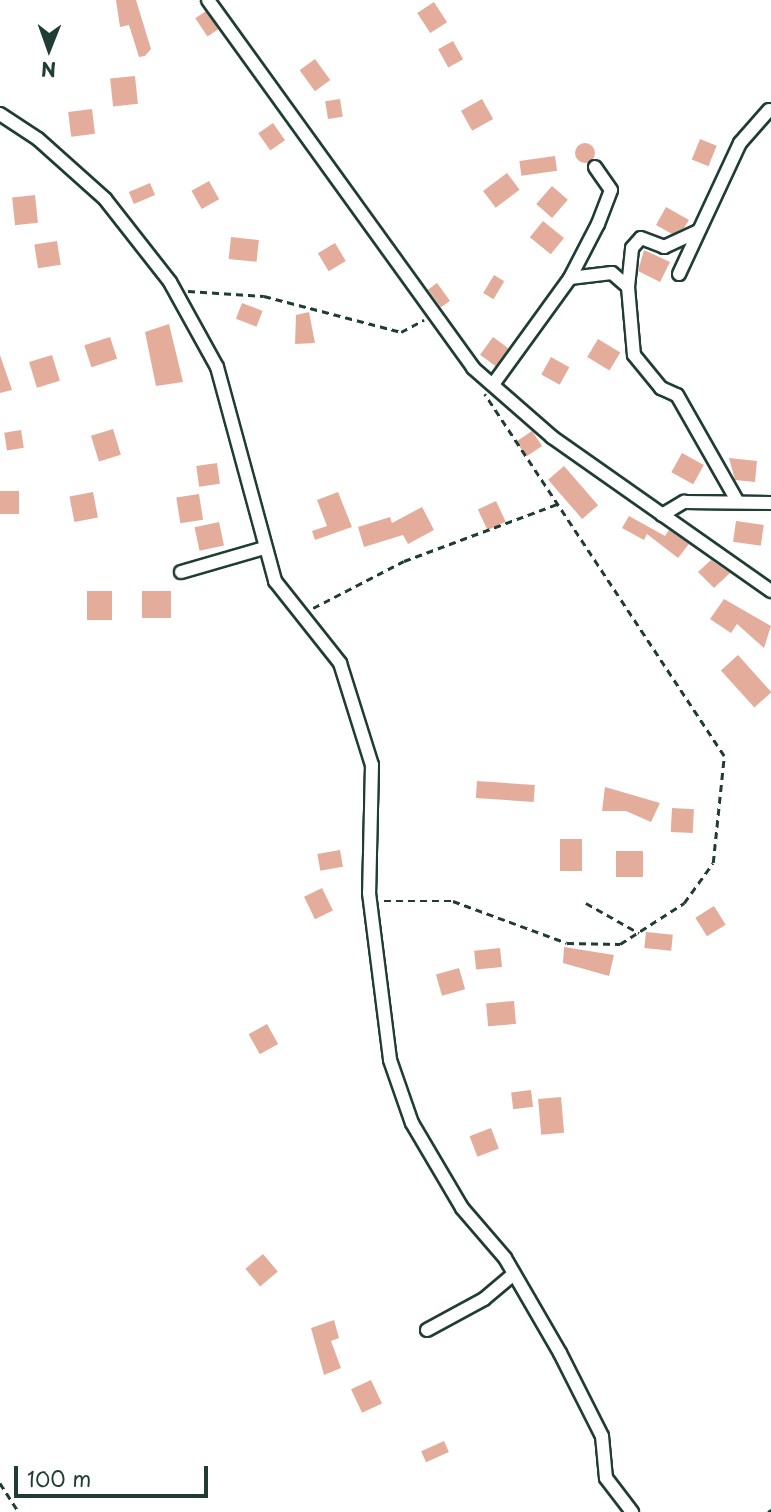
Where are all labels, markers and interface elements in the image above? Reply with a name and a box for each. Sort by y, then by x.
north arrow [14,14,84,84]
text: N [41,56,56,84]
scale bar [18,1452,212,1496]
text: 100 m [27,1462,91,1494]

